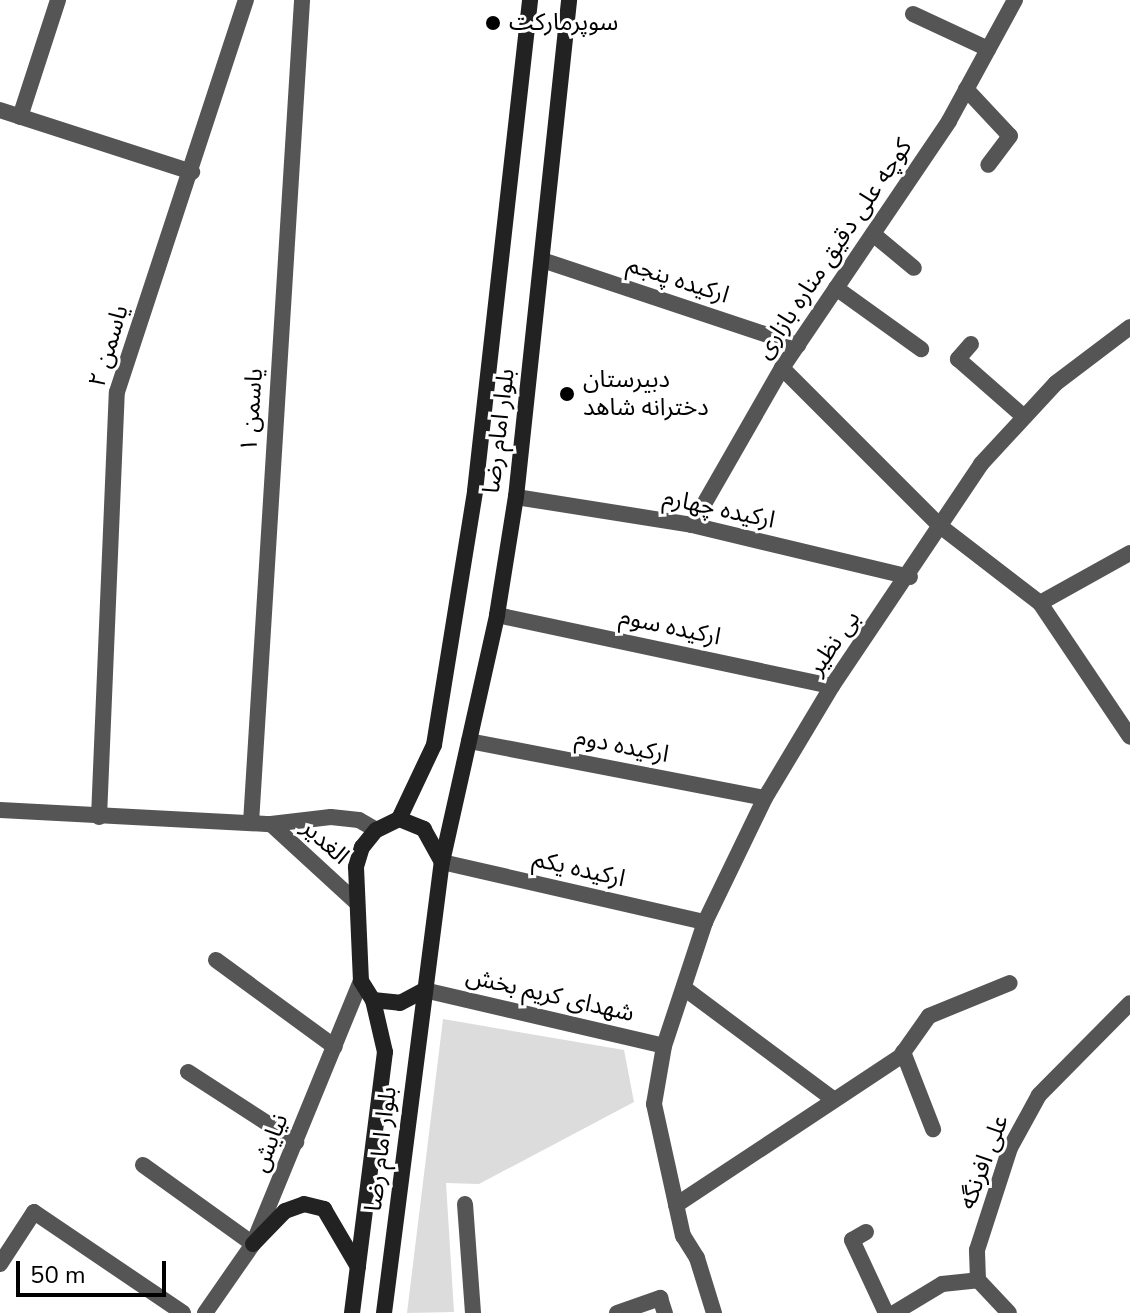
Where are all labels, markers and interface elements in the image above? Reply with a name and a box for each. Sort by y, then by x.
place label: سوپرمارکت [509,9,618,37]
marker: سوپرمارکت [484,14,502,32]
street label: کوچه علی دقیق مناره بازاری [750,134,918,364]
street label: ارکیده پنجم [624,250,732,310]
street label: یاسمن ۲ [83,301,135,391]
place label: دبیرستان دخترانه شاهد [583,366,709,422]
street label: یاسمن ۱ [235,367,269,453]
street label: بلوار امام رضا [477,367,521,495]
marker: دبیرستان دخترانه شاهد [558,385,576,403]
street label: ارکیده چهارم [660,483,778,535]
street label: ارکیده سوم [617,602,723,652]
street label: بی نظیر [801,605,867,681]
street label: ارکیده دوم [573,723,671,769]
street label: الغدیر [295,813,355,871]
street label: ارکیده یکم [530,844,628,894]
street label: شهدای کریم بخش [463,962,637,1028]
street label: بلوار امام رضا [359,1085,403,1213]
street label: نیایش [245,1110,295,1176]
street label: علی افرنگه [953,1111,1015,1213]
scale bar [20,1245,170,1295]
text: 50 m [30,1259,86,1291]

